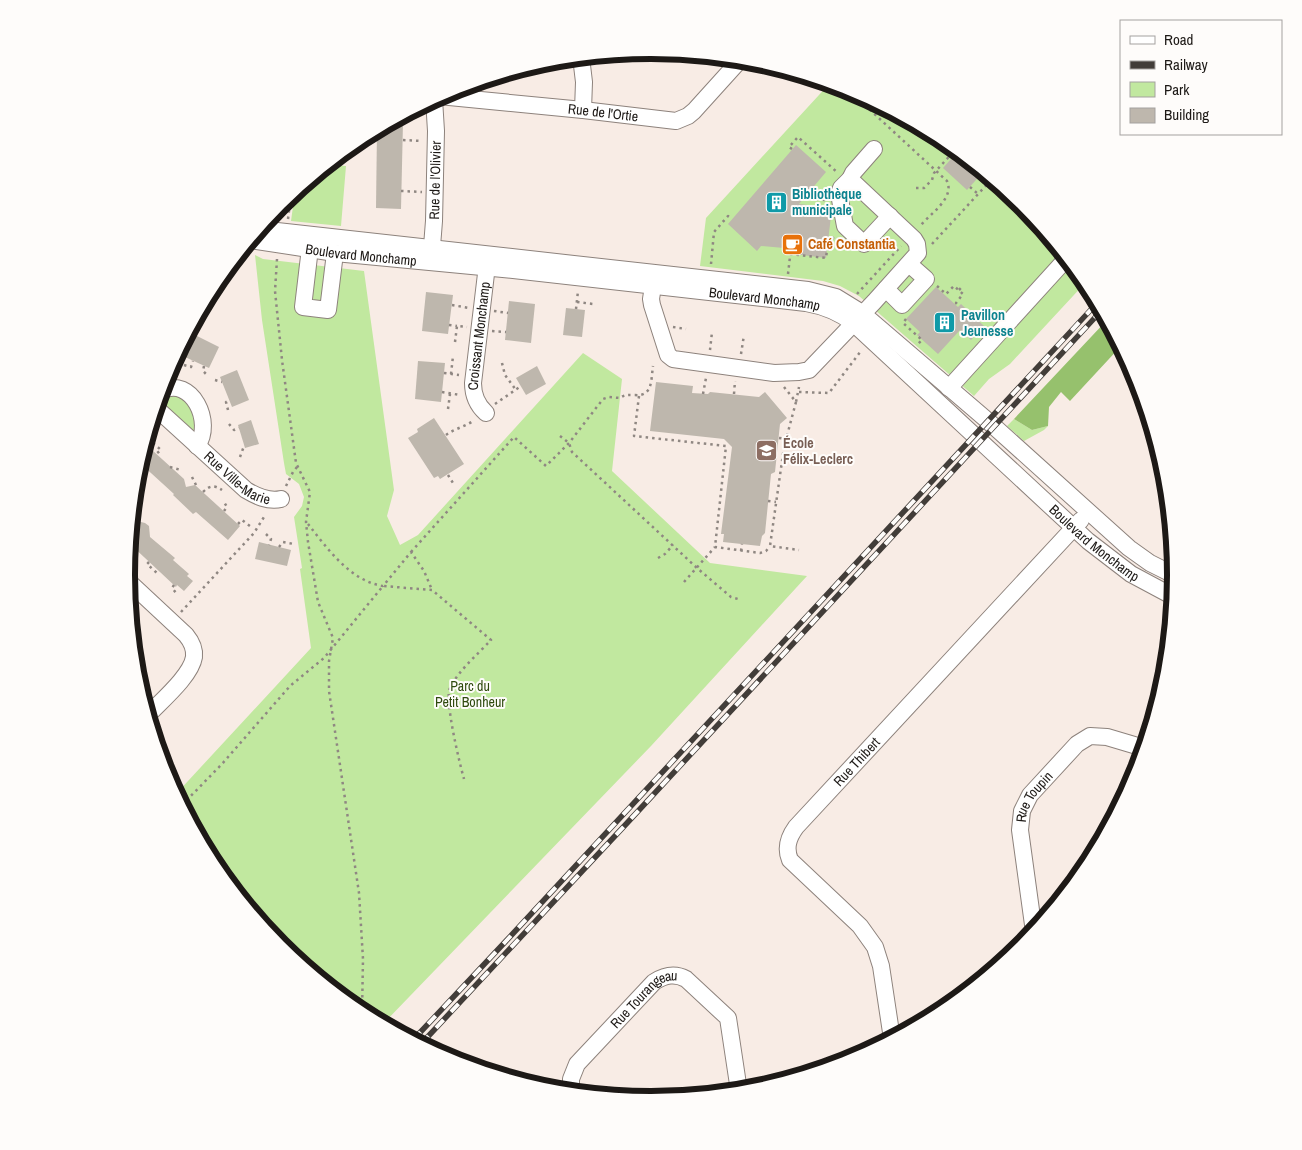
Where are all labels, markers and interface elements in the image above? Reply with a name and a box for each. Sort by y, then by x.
legend [1120,20,1282,135]
text: Road [1164,29,1193,50]
text: Railway [1164,54,1209,75]
text: Park [1164,79,1190,100]
street label: Rue de l'Ortie [567,100,639,125]
text: Building [1164,104,1209,125]
street label: Rue de l'Olivier [425,140,445,220]
place label: Bibliothèque municipale [792,185,862,219]
building icon: Bibliothèque municipale [764,190,788,214]
cafe icon: Café Constantia [780,232,804,256]
place label: Café Constantia [808,235,896,253]
street label: Boulevard Monchamp [304,240,417,270]
street label: Croissant Monchamp [464,281,494,391]
street label: Boulevard Monchamp [708,283,822,315]
place label: Pavillon Jeunesse [961,306,1013,340]
building icon: Pavillon Jeunesse [933,311,957,335]
place label: École Félix-Leclerc [783,434,853,468]
school or university icon: École Félix-Leclerc [755,439,779,463]
street label: Rue Ville-Marie [200,447,272,509]
street label: Boulevard Monchamp [1045,501,1142,586]
park label: Parc du Petit Bonheur [435,677,505,711]
street label: Rue Thibert [829,733,884,790]
street label: Rue Toupin [1012,767,1057,823]
street label: Rue Tourangeau [606,966,678,1032]

